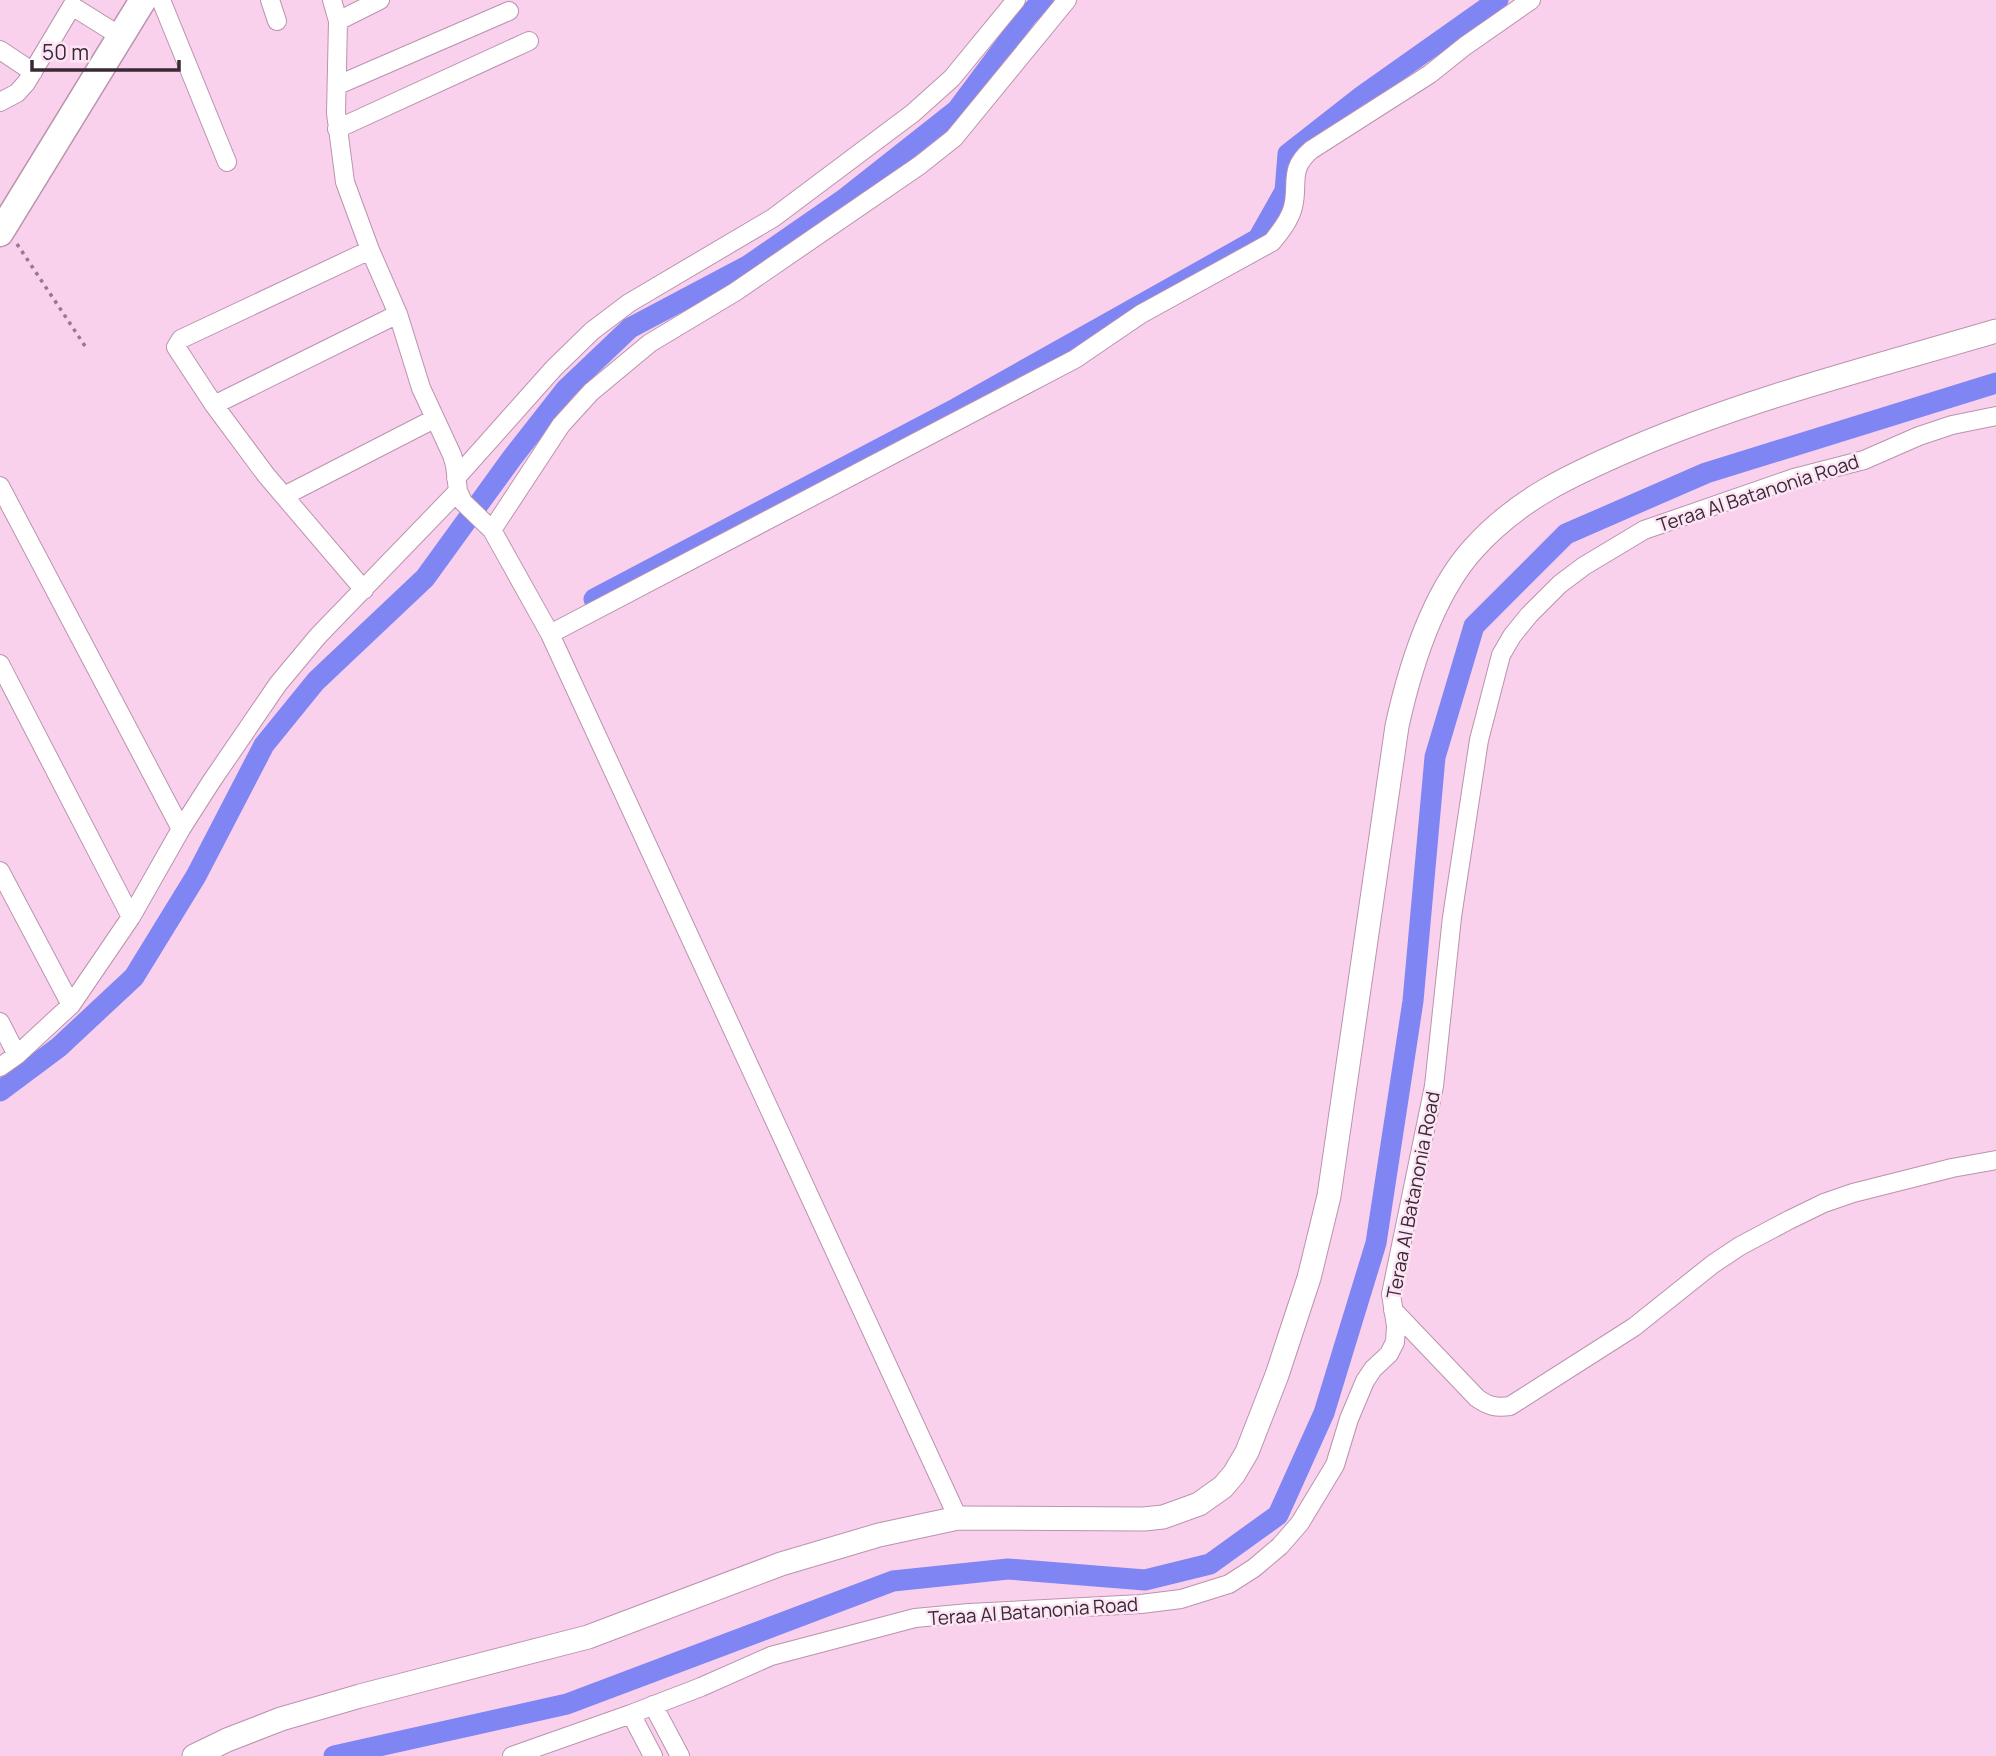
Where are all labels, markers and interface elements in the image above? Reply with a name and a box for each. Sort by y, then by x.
scale bar [32,28,178,72]
text: 50 m [42,38,89,66]
street label: Teraa Al Batanonia Road [1654,448,1862,538]
street label: Teraa Al Batanonia Road [1380,1089,1446,1301]
street label: Teraa Al Batanonia Road [927,1591,1139,1631]

